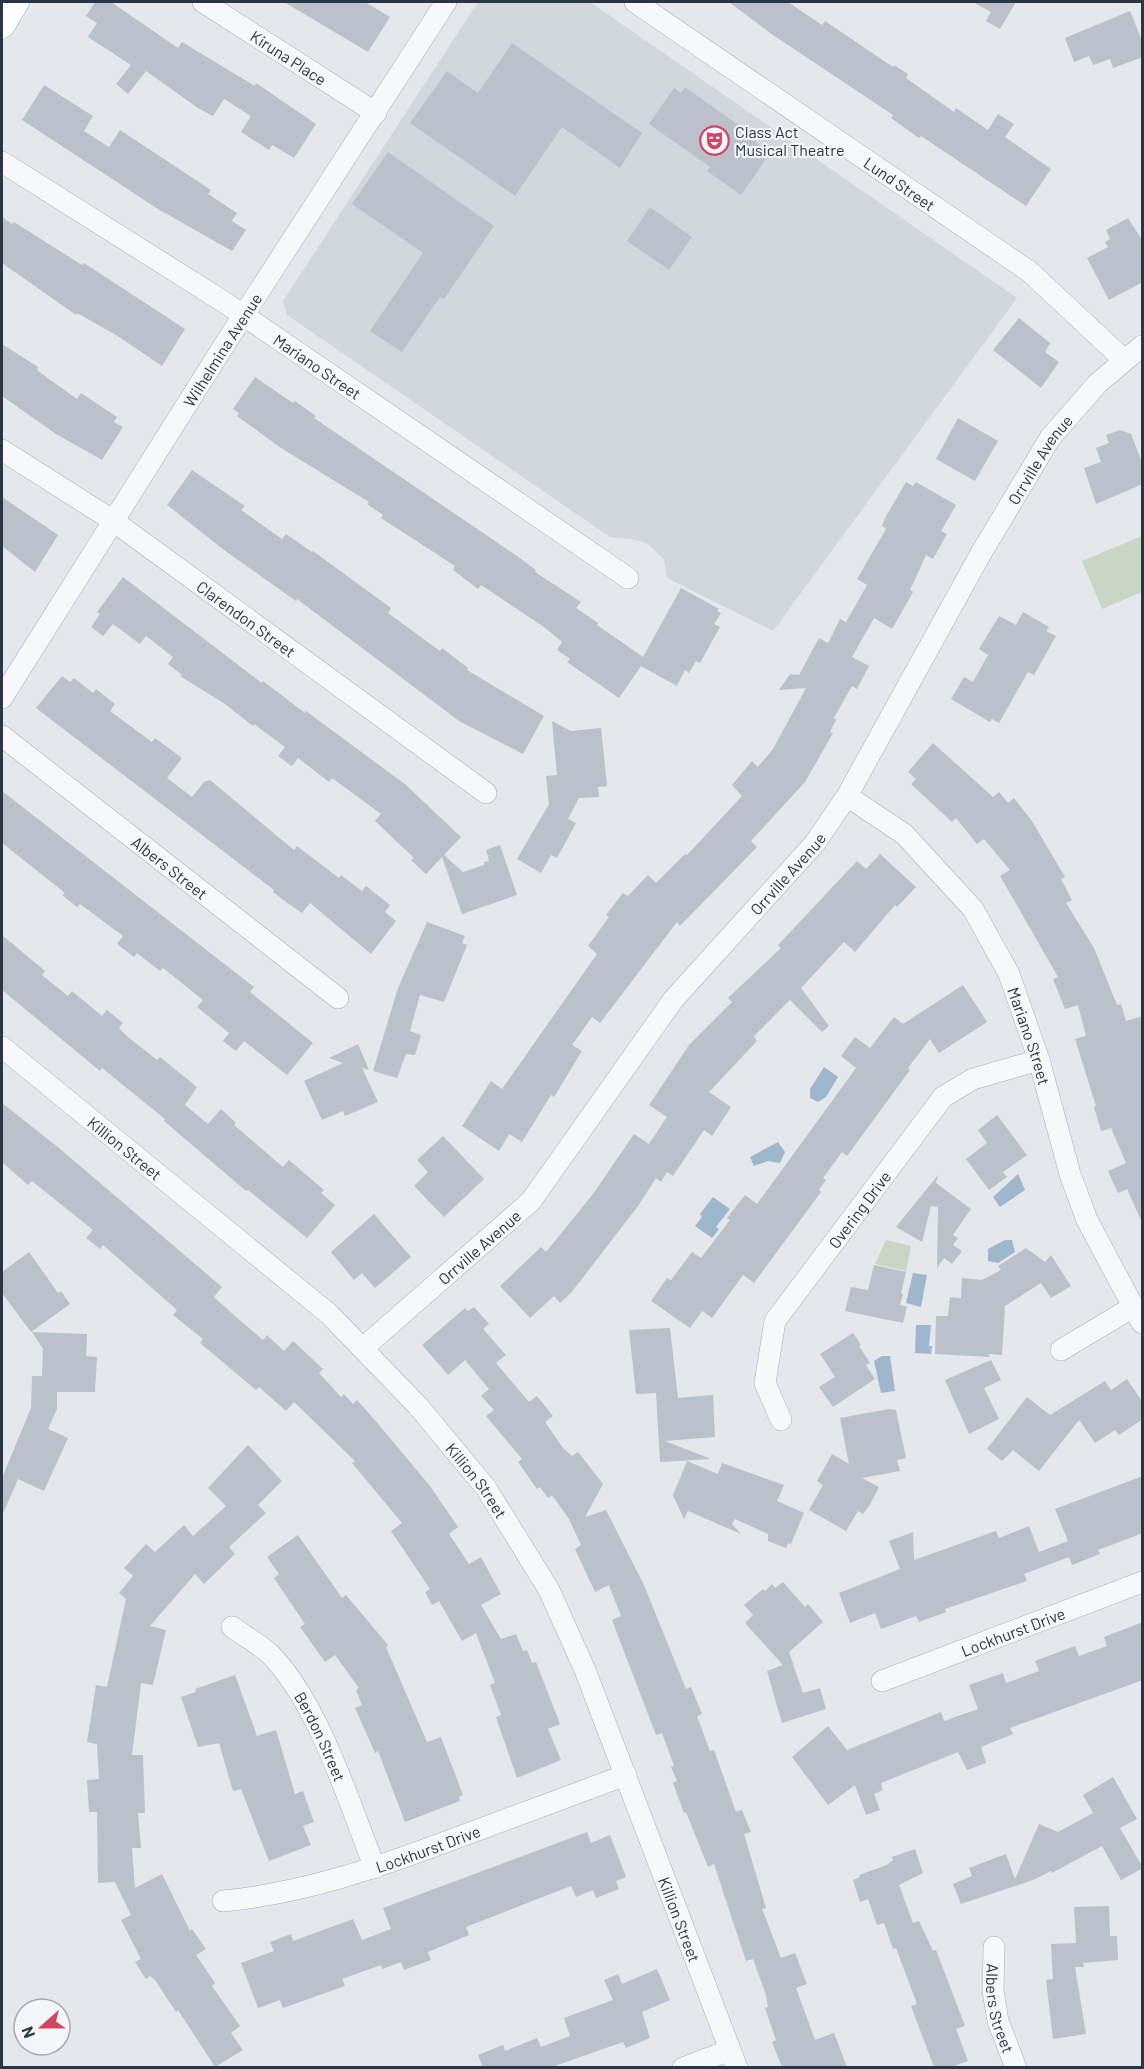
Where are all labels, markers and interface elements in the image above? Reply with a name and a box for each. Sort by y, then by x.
street label: Kiruna Place [247,26,330,88]
place label: Class Act Musical Theatre [735,122,844,159]
theatre icon: Class Act Musical Theatre [698,124,730,156]
street label: Lund Street [861,152,939,214]
street label: Wilhelmina Avenue [179,289,265,410]
street label: Mariano Street [270,329,365,403]
street label: Orrville Avenue [1003,410,1076,508]
street label: Clarendon Street [194,576,300,661]
street label: Orrville Avenue [746,829,829,918]
street label: Albers Street [128,832,212,902]
street label: Mariano Street [1005,984,1055,1087]
street label: Killion Street [84,1112,166,1183]
street label: Overing Drive [824,1167,894,1252]
street label: Orrville Avenue [434,1205,524,1288]
street label: Killion Street [443,1438,511,1521]
street label: Lockhurst Drive [958,1603,1067,1660]
street label: Berdon Street [291,1688,350,1784]
street label: Lockhurst Drive [373,1821,483,1876]
street label: Killion Street [655,1874,705,1964]
street label: Albers Street [983,1963,1019,2055]
north arrow [12,1997,72,2057]
text: N [17,2024,38,2041]

